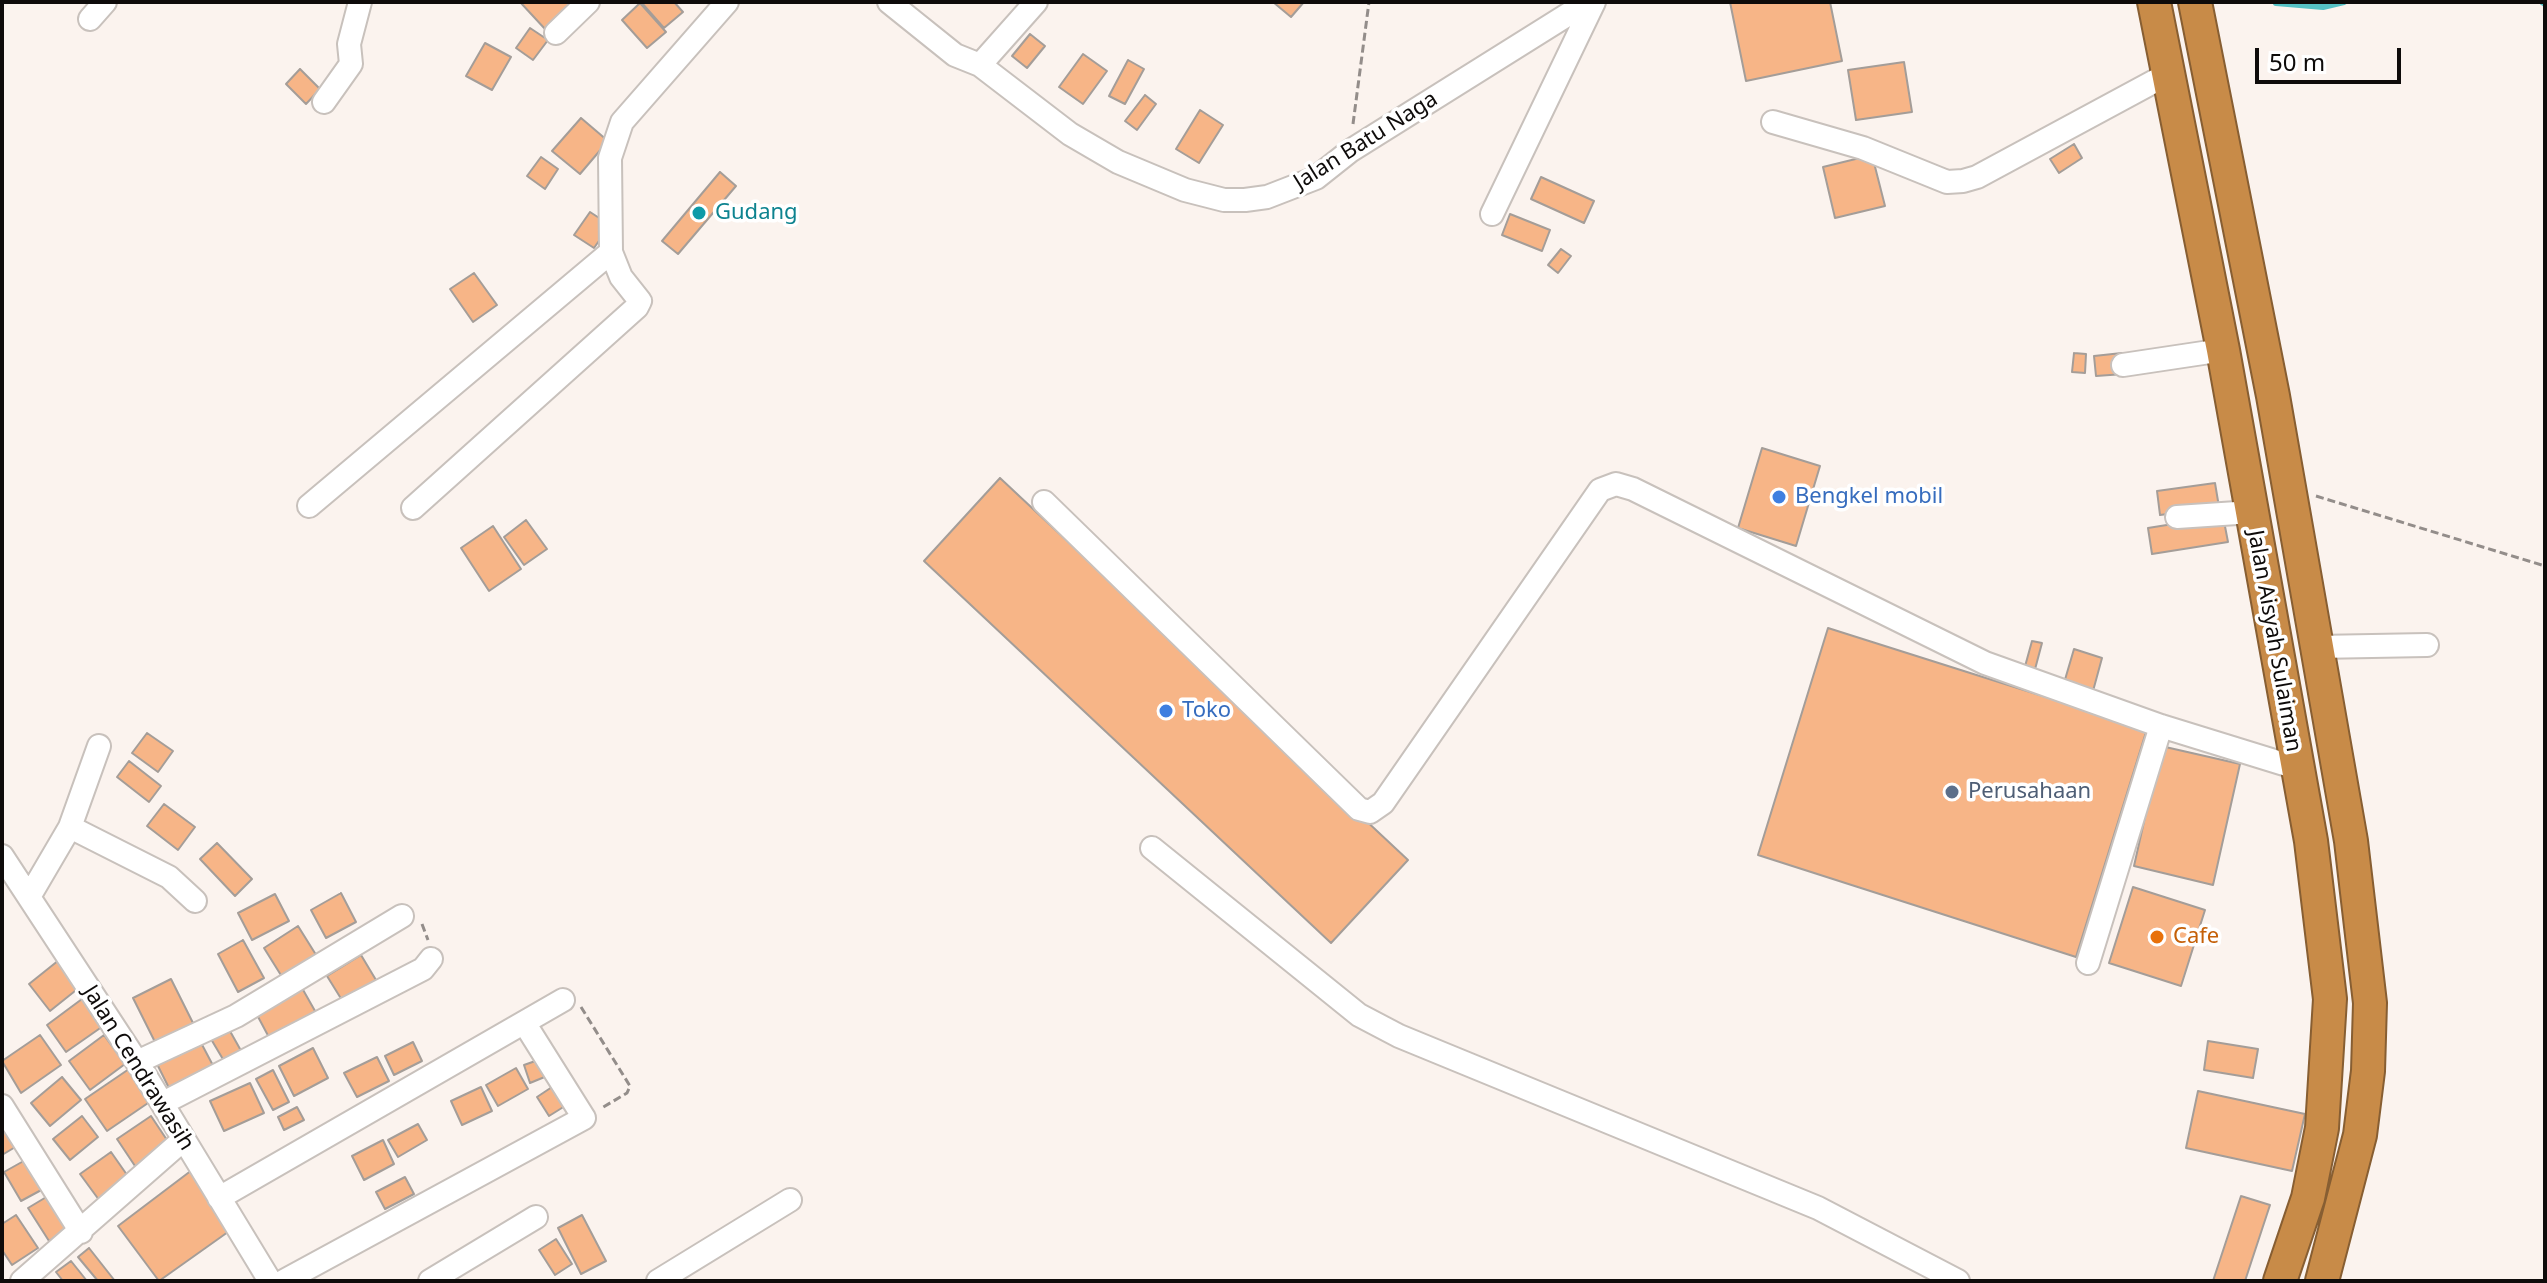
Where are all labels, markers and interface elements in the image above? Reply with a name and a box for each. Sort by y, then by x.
scale bar [2259,32,2405,82]
text: 50 m [2269,45,2325,78]
street label: Jalan Batu Naga [1289,86,1443,196]
place label: Gudang [715,200,798,226]
marker: Gudang [690,204,708,222]
place label: Bengkel mobil [1795,484,1943,510]
marker: Bengkel mobil [1770,488,1788,506]
street label: Jalan Aisyah Sulaiman [2241,528,2307,754]
place label: Toko [1182,698,1231,724]
marker: Toko [1157,702,1175,720]
place label: Perusahaan [1968,779,2091,805]
marker: Perusahaan [1943,783,1961,801]
place label: Cafe [2173,924,2219,950]
marker: Cafe [2148,928,2166,946]
street label: Jalan Cendrawasih [77,981,199,1155]

